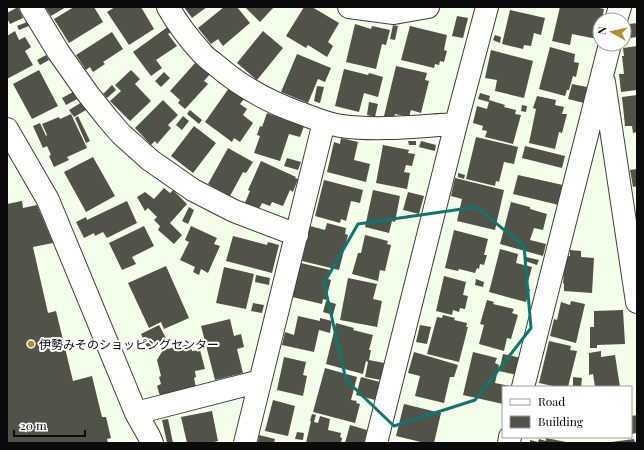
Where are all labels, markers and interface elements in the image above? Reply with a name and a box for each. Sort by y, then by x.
north arrow [592,12,632,52]
text: N [594,26,610,36]
place label: 伊勢みそのショッピングセンター [39,336,219,352]
marker: 伊勢みそのショッピングセンター [26,339,36,349]
legend [502,386,632,438]
text: Road [538,393,565,409]
scale bar [14,412,85,438]
text: Building [538,413,584,429]
text: 20 m [20,417,47,433]

